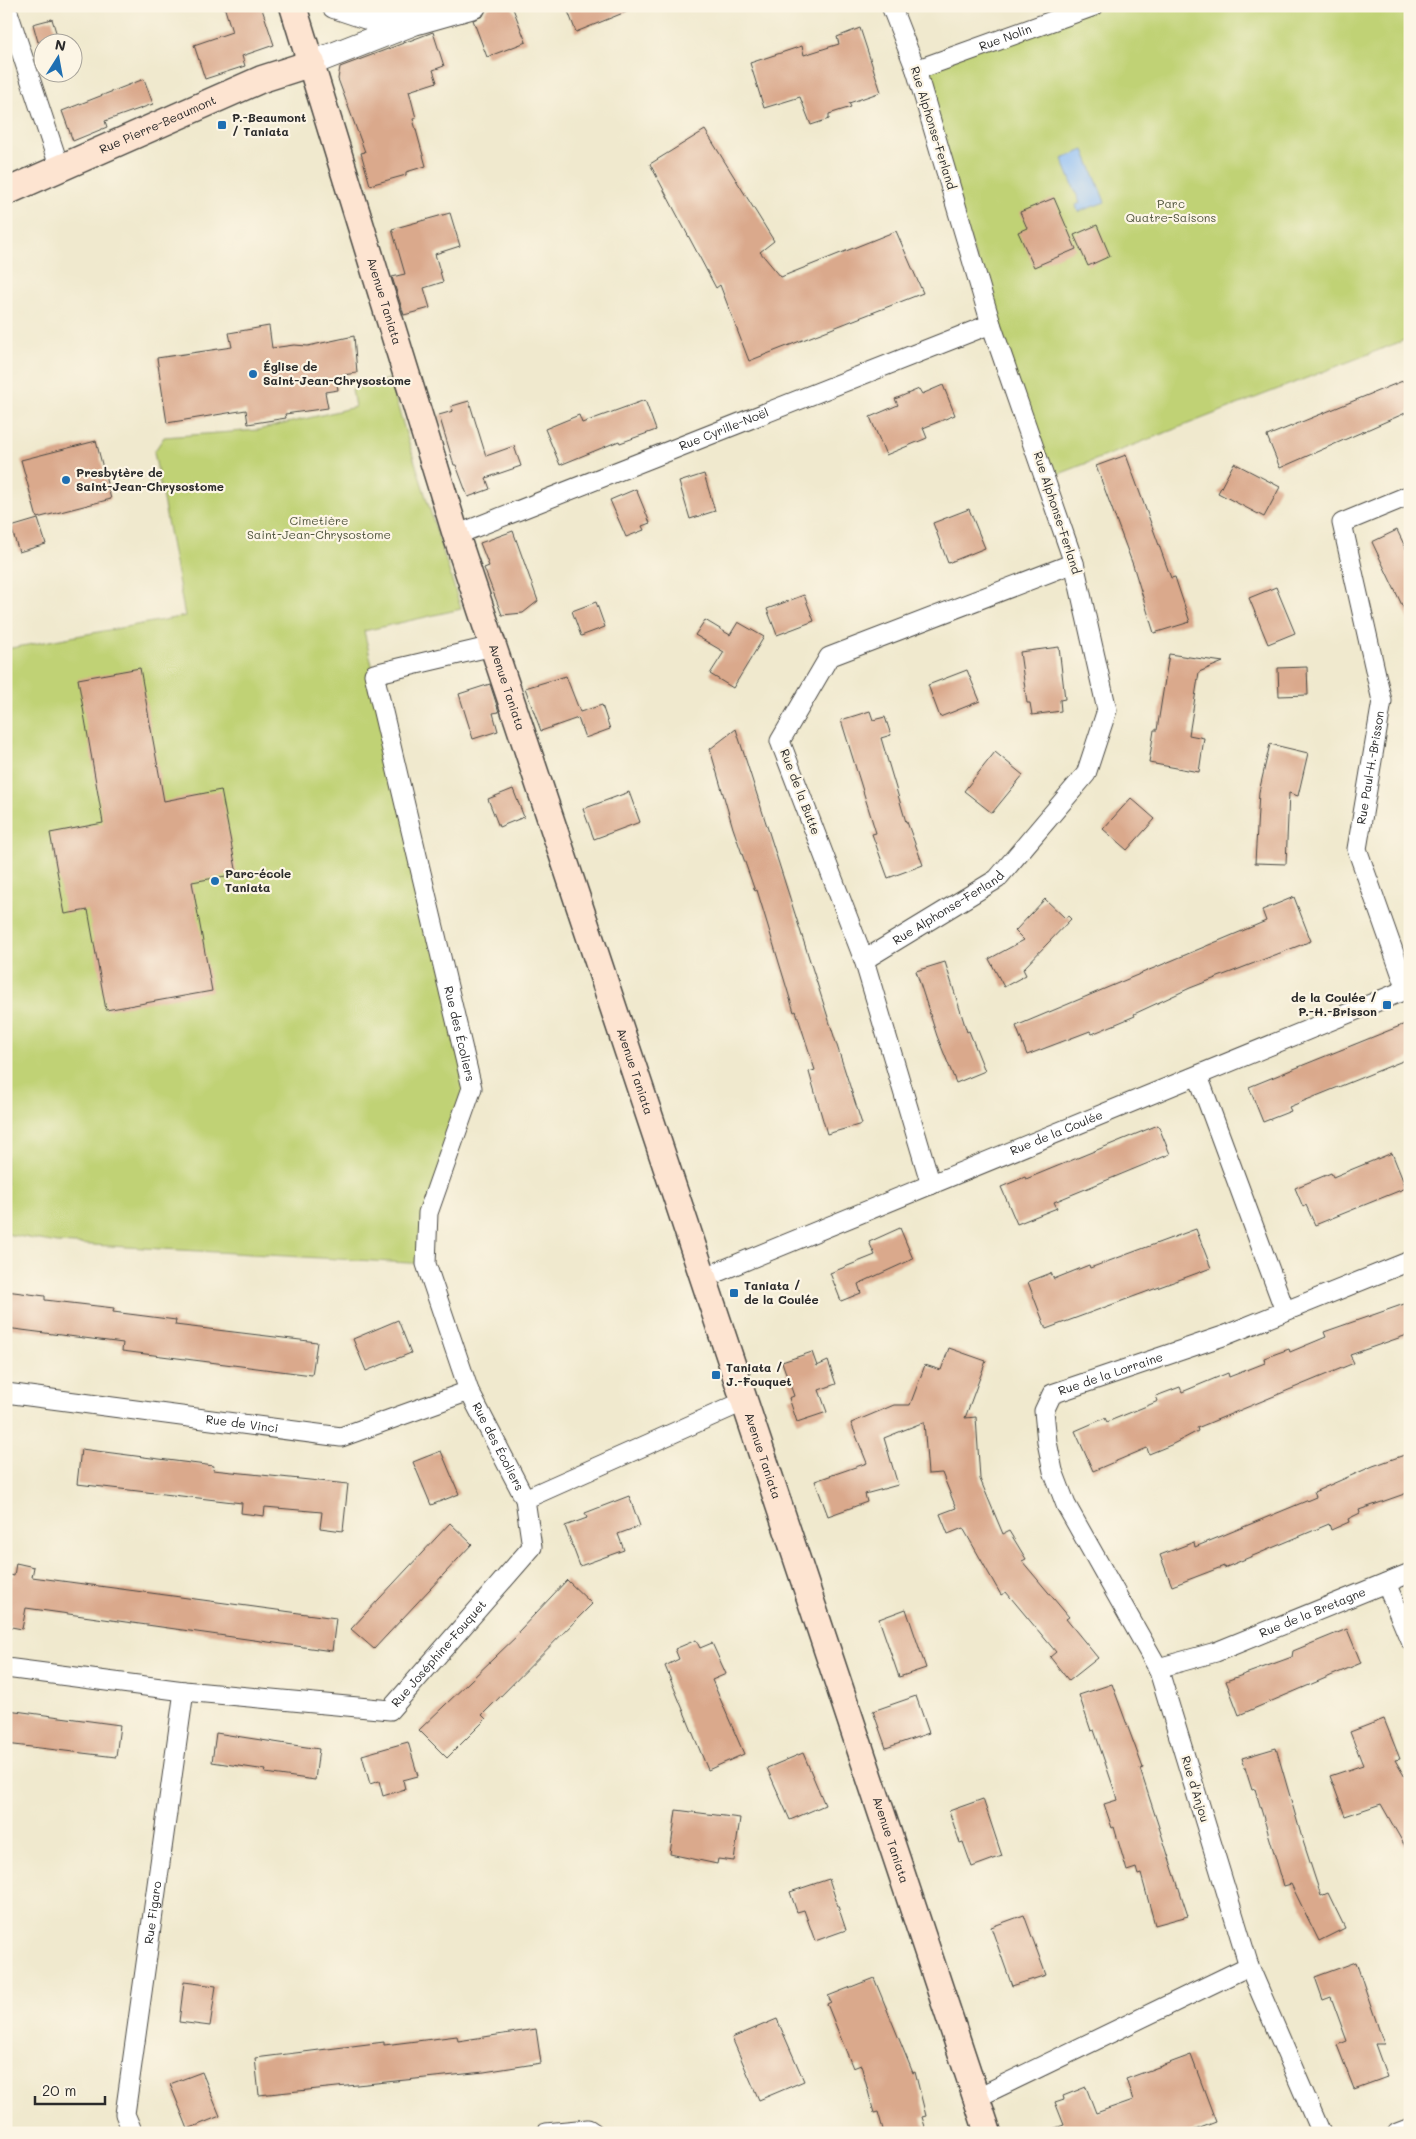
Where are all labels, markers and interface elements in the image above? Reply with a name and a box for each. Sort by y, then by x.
street label: Rue Nolin [977,20,1034,54]
north arrow [32,32,82,82]
text: N [54,34,68,55]
street label: Rue Alphonse-Ferland [908,64,960,192]
street label: Rue Pierre-Beaumont [97,91,218,157]
place label: P.-Beaumont / Taniata [232,109,306,139]
marker: P.-Beaumont / Taniata [216,119,228,131]
park label: Parc Quatre-Saisons [1126,195,1216,225]
street label: Avenue Taniata [364,256,406,346]
place label: Église de Saint-Jean-Chrysostome [263,358,411,388]
marker: Église de Saint-Jean-Chrysostome [247,368,259,380]
street label: Rue Cyrille-Noël [676,404,771,453]
street label: Rue Alphonse-Ferland [1031,449,1085,576]
place label: Presbytère de Saint-Jean-Chrysostome [76,464,224,494]
marker: Presbytère de Saint-Jean-Chrysostome [60,474,72,486]
park label: Cimetière Saint-Jean-Chrysostome [247,512,391,542]
street label: Avenue Taniata [486,642,529,732]
street label: Rue Paul-H.-Brisson [1352,710,1387,826]
street label: Rue de la Butte [777,746,825,837]
place label: Parc-école Taniata [225,865,291,895]
street label: Rue Alphonse-Ferland [889,867,1007,948]
marker: Parc-école Taniata [209,875,221,887]
street label: Rue des Écoliers [441,984,479,1083]
place label: de la Coulée / P.-H.-Brisson [1291,989,1377,1019]
marker: de la Coulée / P.-H.-Brisson [1381,999,1393,1011]
street label: Avenue Taniata [614,1026,657,1117]
street label: Rue de la Coulée [1007,1106,1105,1158]
place label: Taniata / de la Coulée [744,1277,819,1307]
marker: Taniata / de la Coulée [728,1287,740,1299]
street label: Rue de la Lorraine [1056,1348,1165,1398]
place label: Taniata / J.-Fouquet [726,1359,792,1389]
marker: Taniata / J.-Fouquet [710,1369,722,1381]
street label: Rue des Écoliers [469,1399,528,1493]
street label: Rue de Vinci [205,1410,279,1436]
street label: Avenue Taniata [742,1410,785,1501]
street label: Rue de la Bretagne [1257,1583,1368,1641]
street label: Rue Joséphine-Fouquet [387,1596,489,1710]
street label: Rue d'Anjou [1178,1754,1214,1824]
street label: Avenue Taniata [870,1794,913,1885]
street label: Rue Figaro [140,1880,164,1945]
scale bar [35,2074,105,2106]
text: 20 m [42,2080,76,2100]

